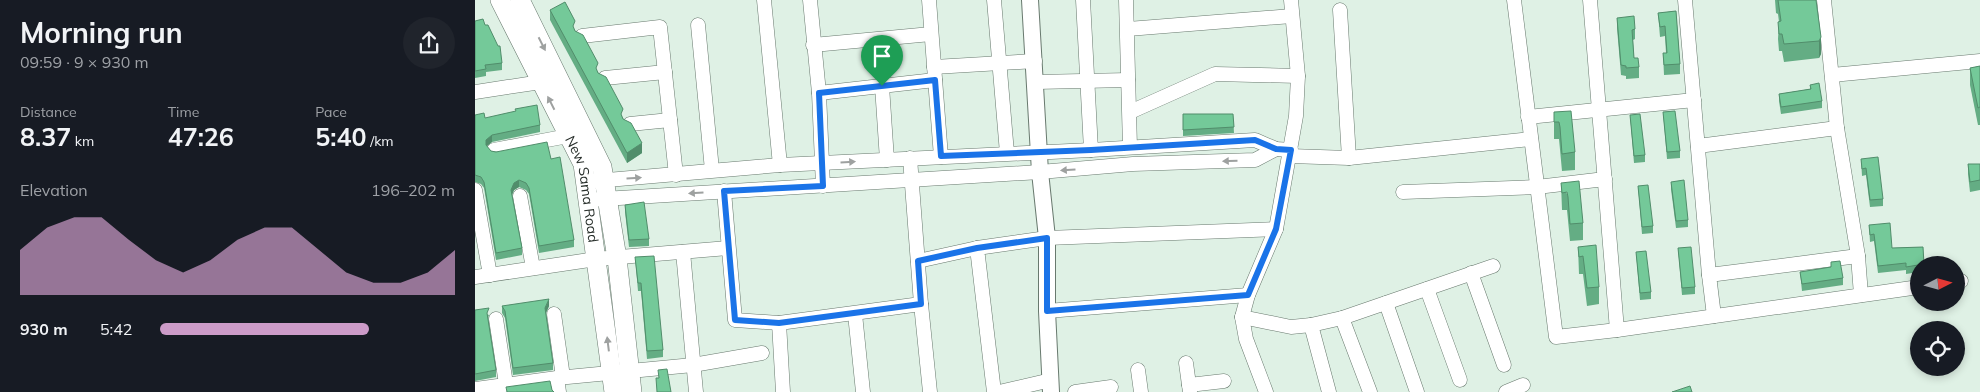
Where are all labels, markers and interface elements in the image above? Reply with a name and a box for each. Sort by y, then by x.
text: Morning run [20,15,183,50]
button: share [403,17,455,69]
pin [861,35,903,86]
one-way arrow [538,36,546,51]
icon: arrive [868,42,896,70]
text: 09:59 · 9 × 930 m [20,52,149,72]
one-way arrow [547,96,555,110]
text: Distance [20,103,77,121]
text: Time [168,103,199,121]
text: Pace [315,103,347,121]
text: 8.37 [20,121,71,152]
text: 47:26 [168,121,234,152]
text: 5:40 [315,121,367,152]
text: km [71,132,94,150]
text: /km [367,132,394,150]
street label: New Sama Road [561,133,603,244]
one-way arrow [1222,157,1238,165]
one-way arrow [840,158,856,166]
one-way arrow [1060,167,1076,175]
one-way arrow [626,174,642,182]
text: Elevation [20,180,88,200]
text: 196–202 m [371,180,455,200]
one-way arrow [688,189,704,197]
north arrow [1910,256,1965,311]
map controls [1910,256,1965,376]
text: 930 m [20,319,68,339]
text: 5:42 [100,319,132,339]
button: locate [1910,321,1965,376]
one-way arrow [603,335,611,351]

